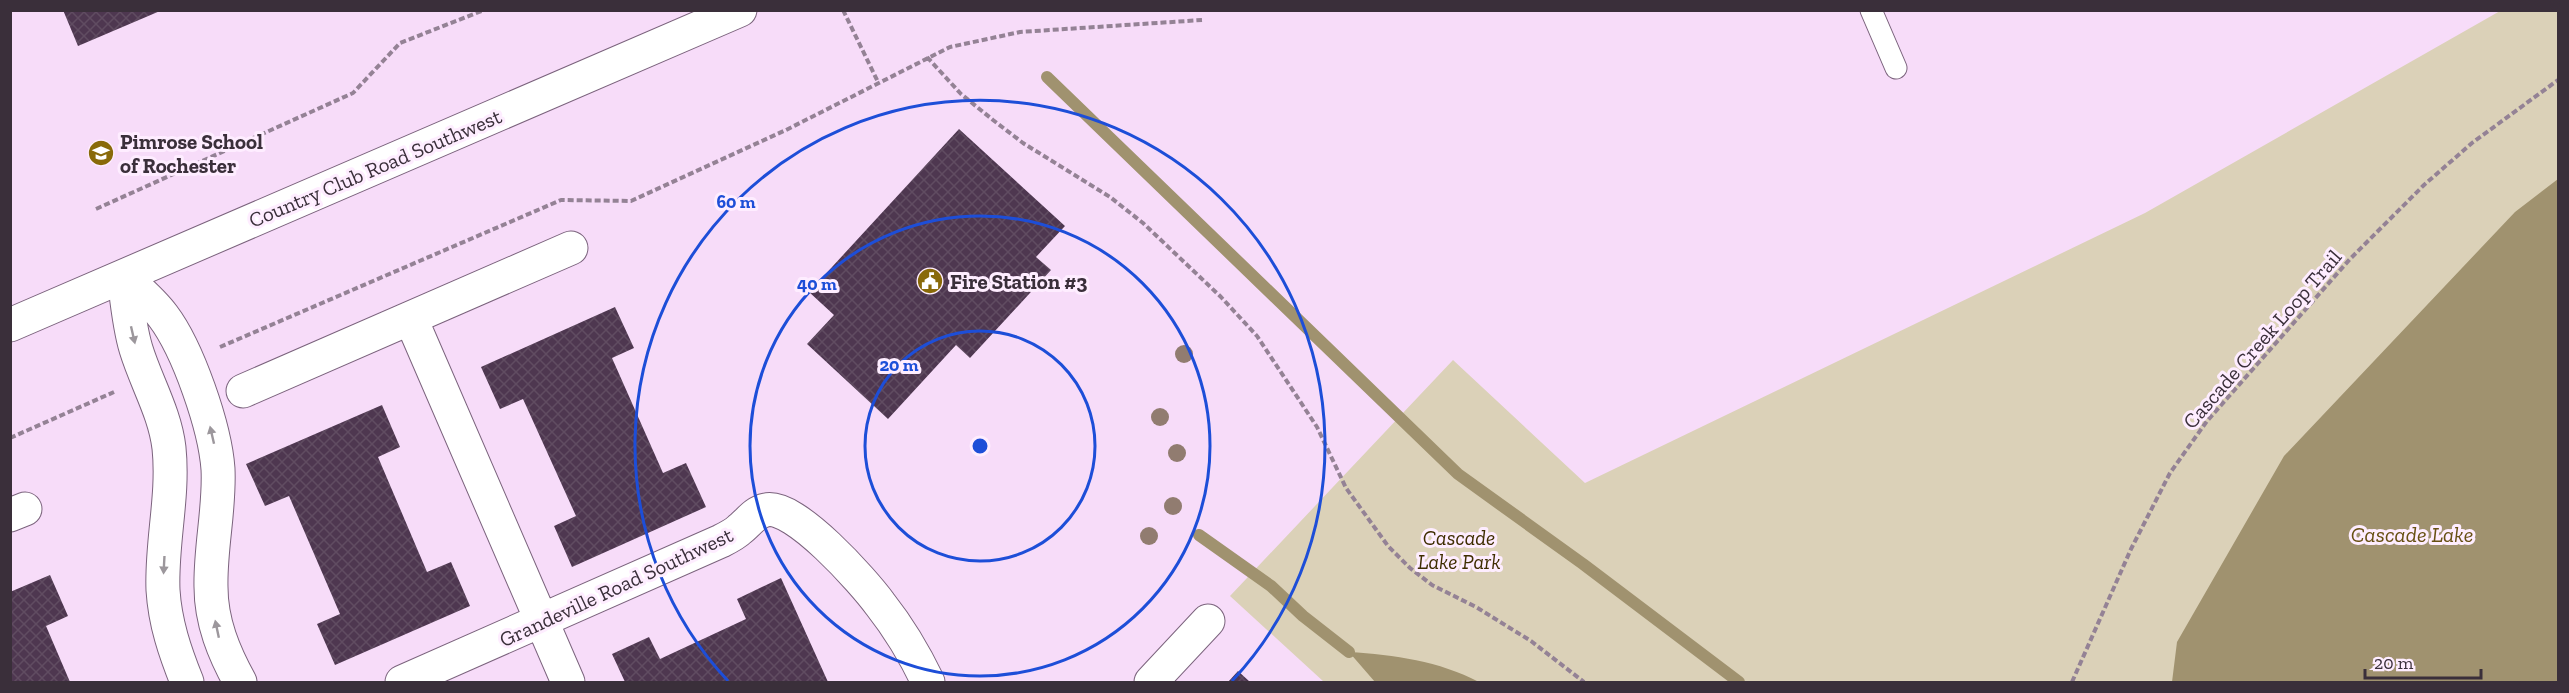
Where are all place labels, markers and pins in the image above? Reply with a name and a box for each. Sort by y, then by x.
place label: Pimrose School of Rochester [120,129,263,178]
school or university icon: Pimrose School of Rochester [86,138,116,168]
public building icon: Fire Station #3 [915,266,945,296]
place label: Fire Station #3 [950,269,1087,294]
centre of rings [970,436,990,456]

